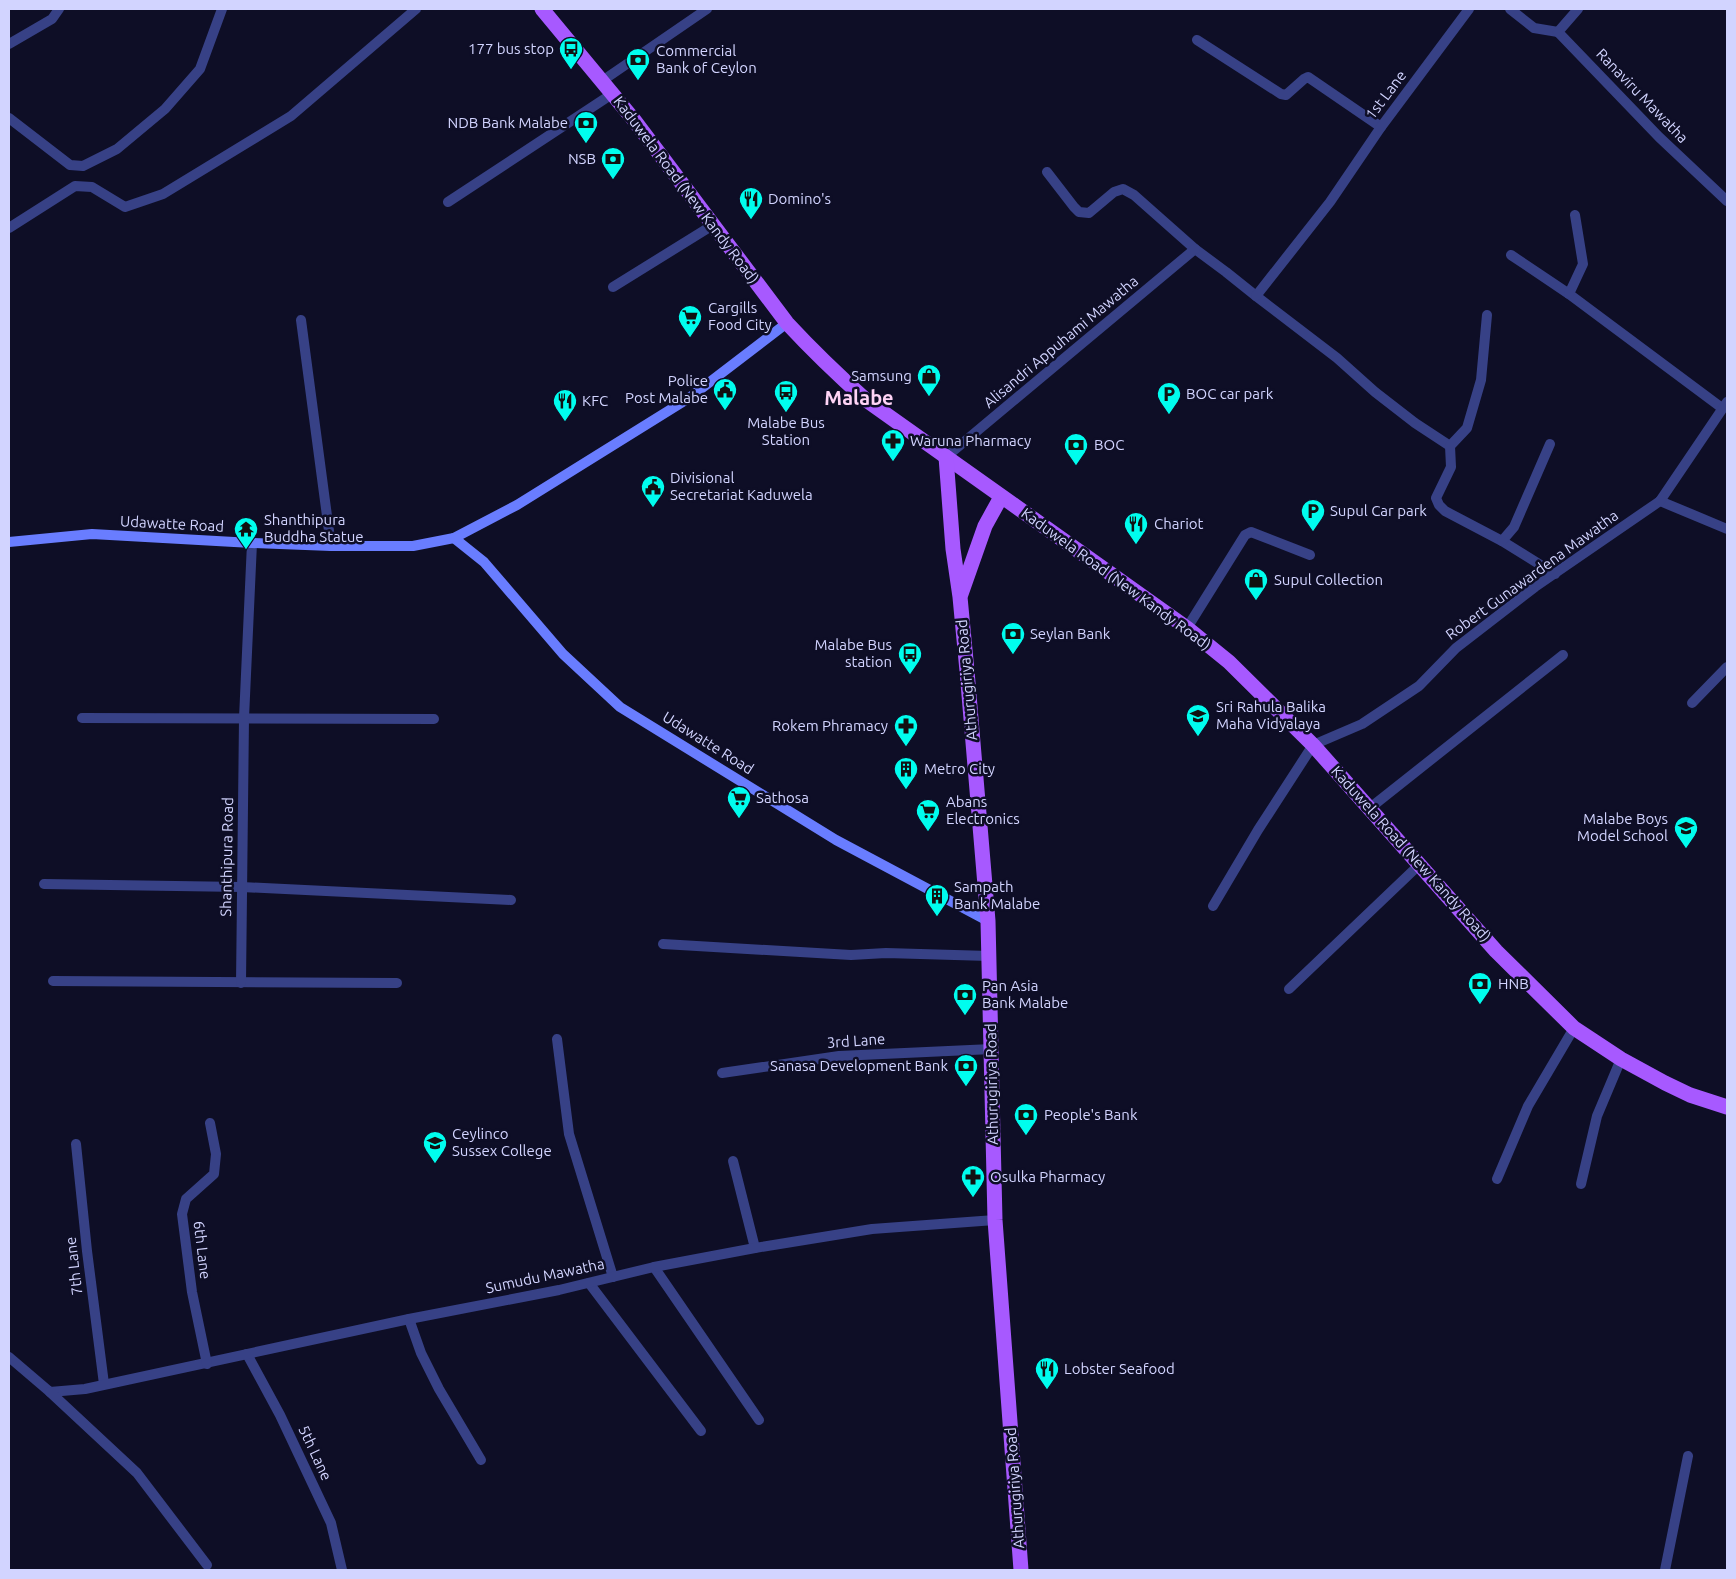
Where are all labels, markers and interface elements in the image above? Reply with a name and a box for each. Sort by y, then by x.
bus stop icon: 177 bus stop [558,36,584,70]
place label: 177 bus stop [468,40,554,57]
place label: Commercial Bank of Ceylon [656,42,757,76]
street label: Ranaviru Mawatha [1593,45,1692,146]
bank icon: Commercial Bank of Ceylon [625,47,651,81]
street label: 1st Lane [1362,67,1409,122]
street label: Kaduwela Road (New Kandy Road) [610,93,762,287]
bank icon: NDB Bank Malabe [573,110,599,144]
place label: NDB Bank Malabe [447,114,568,131]
bank icon: NSB [600,146,626,180]
place label: NSB [568,150,596,167]
restaurant icon: Domino's [738,186,764,220]
place label: Domino's [768,190,831,207]
street label: Alisandri Appuhami Mawatha [980,272,1141,411]
place label: Cargills Food City [708,299,772,333]
supermarket icon: Cargills Food City [677,304,703,338]
shop icon: Samsung [916,363,942,397]
place label: Samsung [851,367,912,384]
place label: Police Post Malabe [625,372,708,406]
public building icon: Police Post Malabe [712,377,738,411]
bus stop icon: Malabe Bus Station [773,379,799,413]
parking icon: BOC car park [1156,381,1182,415]
place label: BOC car park [1186,385,1274,402]
district label: Malabe [824,386,894,409]
restaurant icon: KFC [552,388,578,422]
place label: KFC [582,392,608,409]
place label: Malabe Bus Station [747,414,825,448]
pharmacy icon: Waruna Pharmacy [880,428,906,462]
place label: Waruna Pharmacy [910,432,1031,449]
bank icon: BOC [1063,432,1089,466]
place label: BOC [1094,436,1124,453]
place label: Divisional Secretariat Kaduwela [670,469,813,503]
public building icon: Divisional Secretariat Kaduwela [640,474,666,508]
parking icon: Supul Car park [1300,498,1326,532]
place label: Supul Car park [1330,502,1427,519]
street label: Kaduwela Road (New Kandy Road) [1018,504,1214,653]
street label: Robert Gunawardena Mawatha [1442,506,1621,643]
place label: Shanthipura Buddha Statue [264,511,364,545]
restaurant icon: Chariot [1123,511,1149,545]
street label: Udawatte Road [120,512,224,535]
place label: Chariot [1154,515,1204,532]
temple icon: Shanthipura Buddha Statue [233,516,259,550]
shop icon: Supul Collection [1243,567,1269,601]
place label: Supul Collection [1274,571,1383,588]
street label: Athurugiriya Road [953,619,980,741]
bank icon: Seylan Bank [1000,621,1026,655]
place label: Seylan Bank [1030,625,1111,642]
place label: Malabe Bus station [814,636,892,670]
bus stop icon: Malabe Bus station [897,641,923,675]
place label: Sri Rahula Balika Maha Vidyalaya [1216,698,1326,732]
school or university icon: Sri Rahula Balika Maha Vidyalaya [1185,703,1211,737]
street label: Udawatte Road [660,708,757,777]
pharmacy icon: Rokem Phramacy [893,713,919,747]
place label: Rokem Phramacy [772,717,888,734]
building icon: Metro City [893,756,919,790]
place label: Metro City [924,760,995,777]
street label: Kaduwela Road (New Kandy Road) [1328,762,1495,945]
supermarket icon: Sathosa [726,785,752,819]
place label: Sathosa [756,789,809,806]
place label: Abans Electronics [946,793,1020,827]
street label: Shanthipura Road [217,797,236,917]
supermarket icon: Abans Electronics [915,798,941,832]
place label: Malabe Boys Model School [1577,810,1668,844]
school or university icon: Malabe Boys Model School [1673,815,1699,849]
place label: Sampath Bank Malabe [954,878,1040,912]
building icon: Sampath Bank Malabe [924,883,950,917]
bank icon: HNB [1467,971,1493,1005]
place label: HNB [1498,975,1529,992]
place label: Pan Asia Bank Malabe [982,977,1068,1011]
bank icon: Pan Asia Bank Malabe [952,982,978,1016]
street label: Athurugiriya Road [982,1023,1001,1145]
street label: 3rd Lane [826,1030,886,1051]
bank icon: Sanasa Development Bank [953,1053,979,1087]
place label: Sanasa Development Bank [770,1057,948,1074]
bank icon: People's Bank [1013,1102,1039,1136]
place label: People's Bank [1044,1106,1138,1123]
place label: Ceylinco Sussex College [452,1125,552,1159]
school or university icon: Ceylinco Sussex College [422,1130,448,1164]
pharmacy icon: Osulka Pharmacy [960,1164,986,1198]
place label: Osulka Pharmacy [990,1168,1105,1185]
street label: 6th Lane [190,1220,215,1280]
street label: 7th Lane [61,1236,86,1296]
street label: Sumudu Mawatha [484,1255,606,1296]
restaurant icon: Lobster Seafood [1034,1356,1060,1390]
place label: Lobster Seafood [1064,1360,1175,1377]
street label: 5th Lane [295,1423,336,1483]
street label: Athurugiriya Road [1002,1427,1027,1549]

